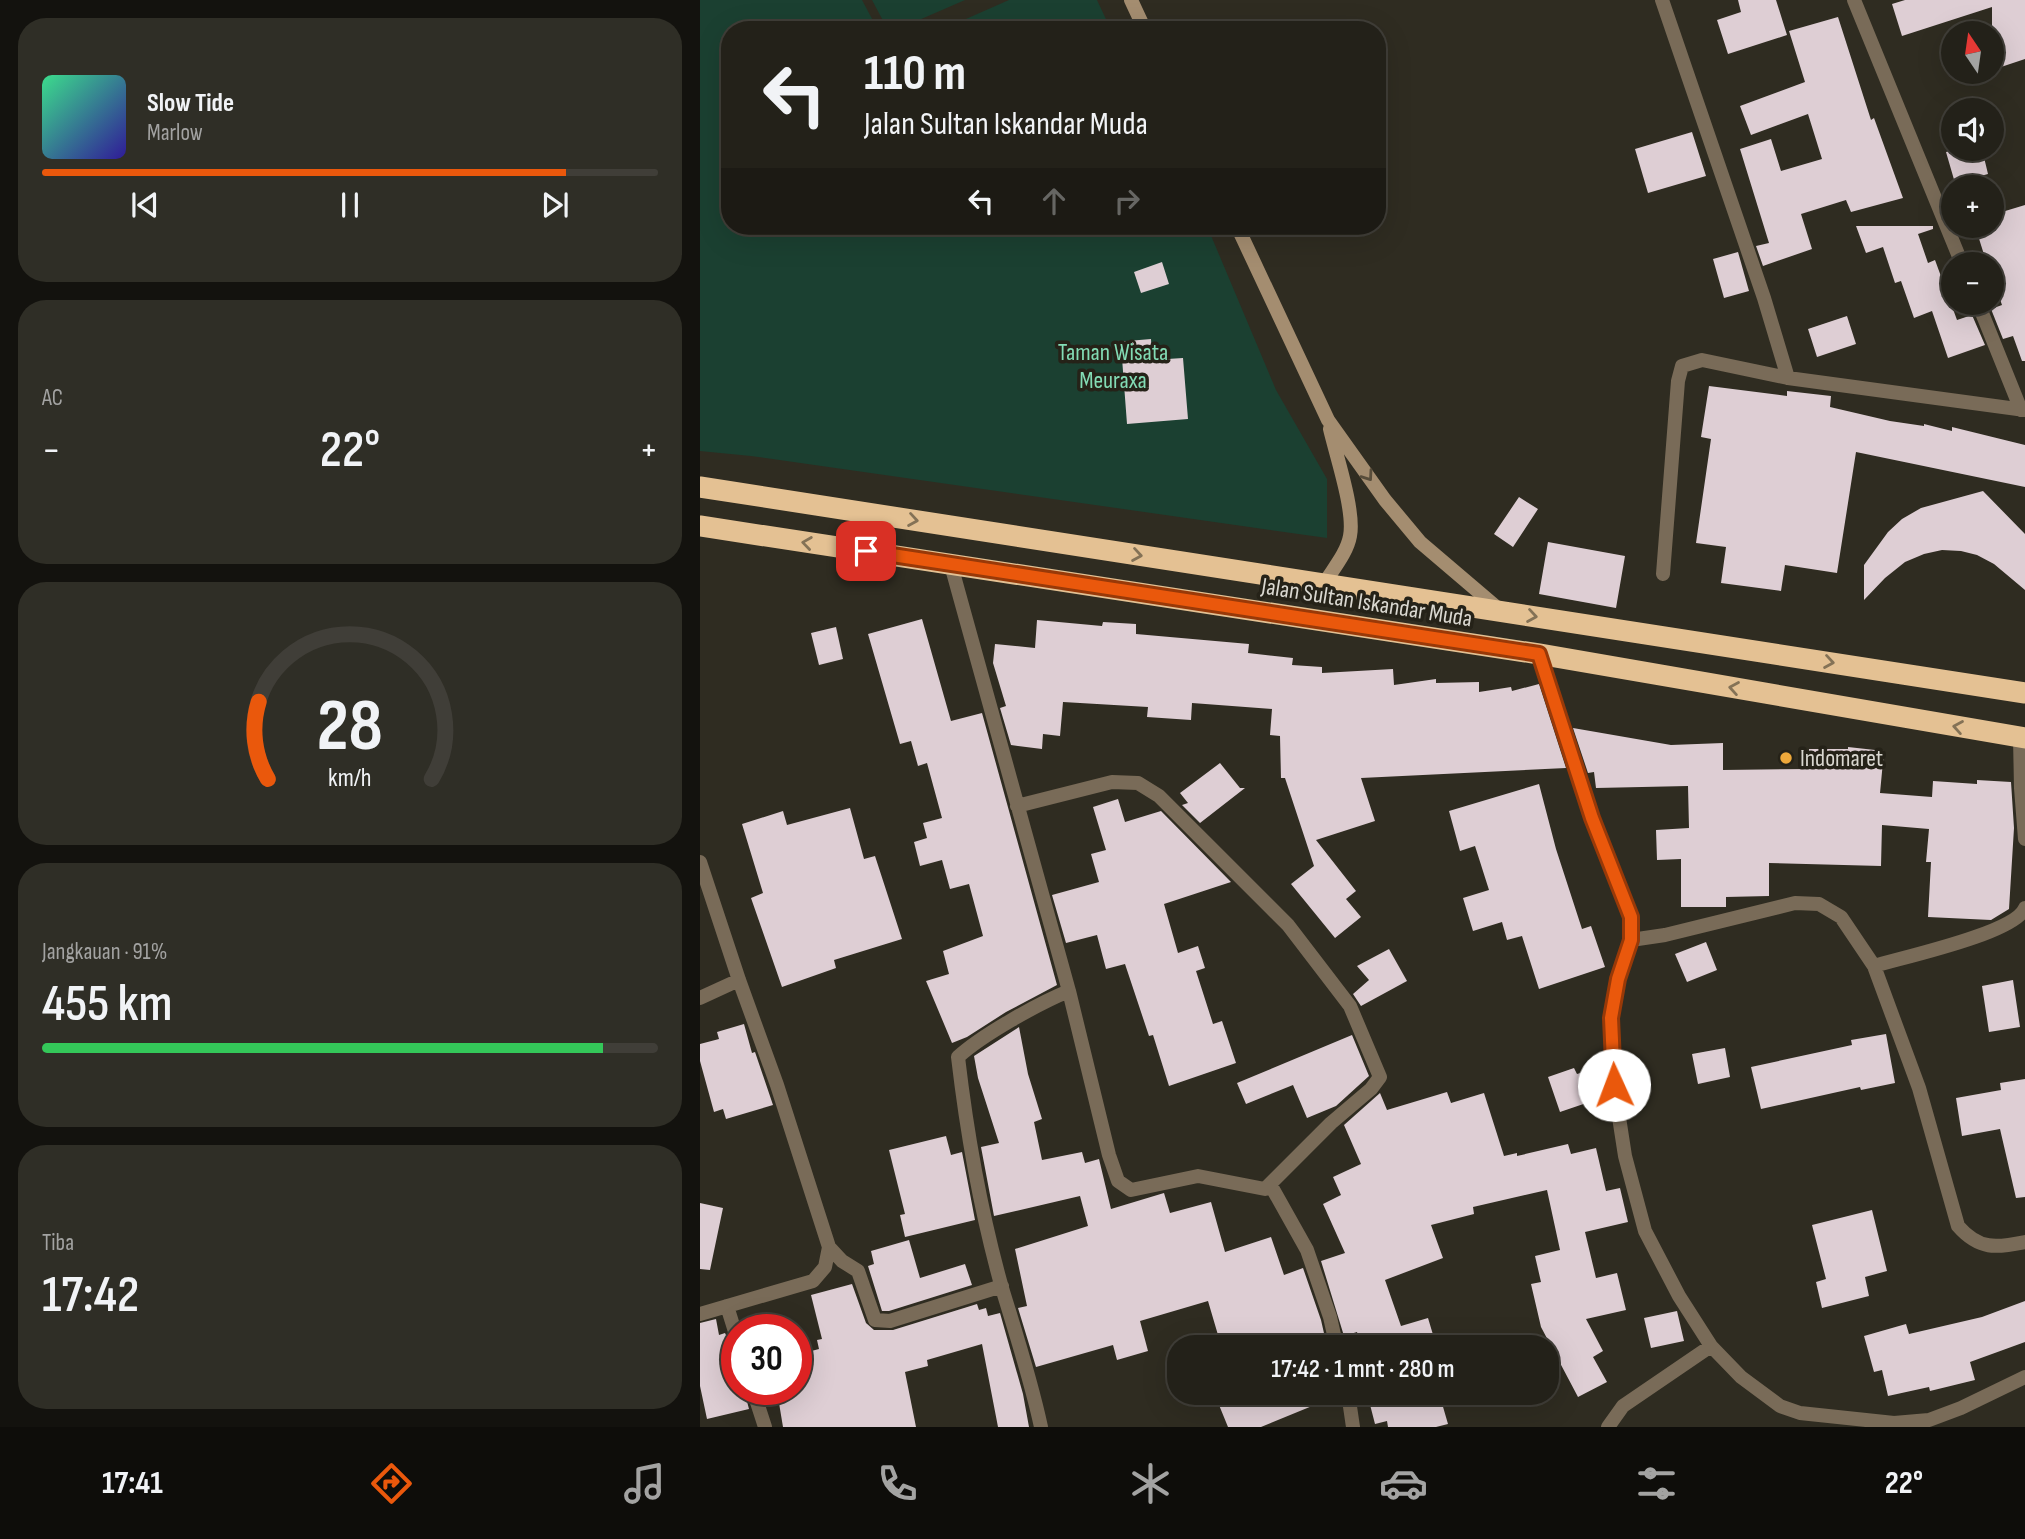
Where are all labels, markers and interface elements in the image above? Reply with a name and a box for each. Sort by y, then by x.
north arrow [1941,21,2004,84]
map controls [1941,21,2004,315]
text: 110 m [864,45,966,104]
icon: left [749,49,840,140]
text: Slow Tide [147,88,234,119]
button: sound [1941,98,2004,161]
text: Jalan Sultan Iskandar Muda [864,105,1148,144]
text: Marlow [147,119,203,147]
button: + [1941,175,2004,238]
icon: left [962,182,1000,220]
icon: ahead [1035,182,1073,220]
icon: right [1108,182,1146,220]
icon: previous [126,186,164,224]
icon: pause [331,186,369,224]
icon: next [536,186,574,224]
button: − [1941,252,2004,315]
park label: Taman Wisata Meuraxa [1058,338,1168,395]
text: AC [42,384,63,412]
text: 22° [320,419,380,482]
text: − [42,428,61,473]
text: + [639,428,658,473]
one-way arrow [1360,468,1372,481]
one-way arrow [907,512,919,527]
pin [836,521,896,581]
icon: arrive [847,532,885,570]
one-way arrow [801,535,813,550]
one-way arrow [1132,547,1143,562]
street label: Jalan Sultan Iskandar Muda [1259,571,1474,633]
one-way arrow [1526,608,1538,623]
one-way arrow [1823,655,1835,670]
one-way arrow [1728,681,1739,696]
text: 28 [317,684,383,772]
one-way arrow [1952,720,1964,735]
place label: Indomaret [1800,744,1883,773]
marker: Indomaret [1778,750,1794,766]
text: km/h [328,763,372,794]
text: Jangkauan · 91% [42,938,167,966]
text: 455 km [42,973,173,1036]
position arrow [1577,1048,1651,1122]
text: Tiba [42,1229,74,1257]
text: 17:42 [42,1264,139,1327]
speed limit sign: 30 [721,1314,812,1405]
text: 17:42 · 1 mnt · 280 m [1271,1354,1455,1385]
icon: directions [367,1459,416,1508]
icon: music [620,1459,669,1508]
icon: phone [873,1459,922,1508]
icon: climate [1126,1459,1175,1508]
icon: car [1379,1459,1428,1508]
icon: filters [1632,1459,1681,1508]
text: 17:41 [102,1464,163,1503]
text: 22° [1885,1464,1923,1503]

